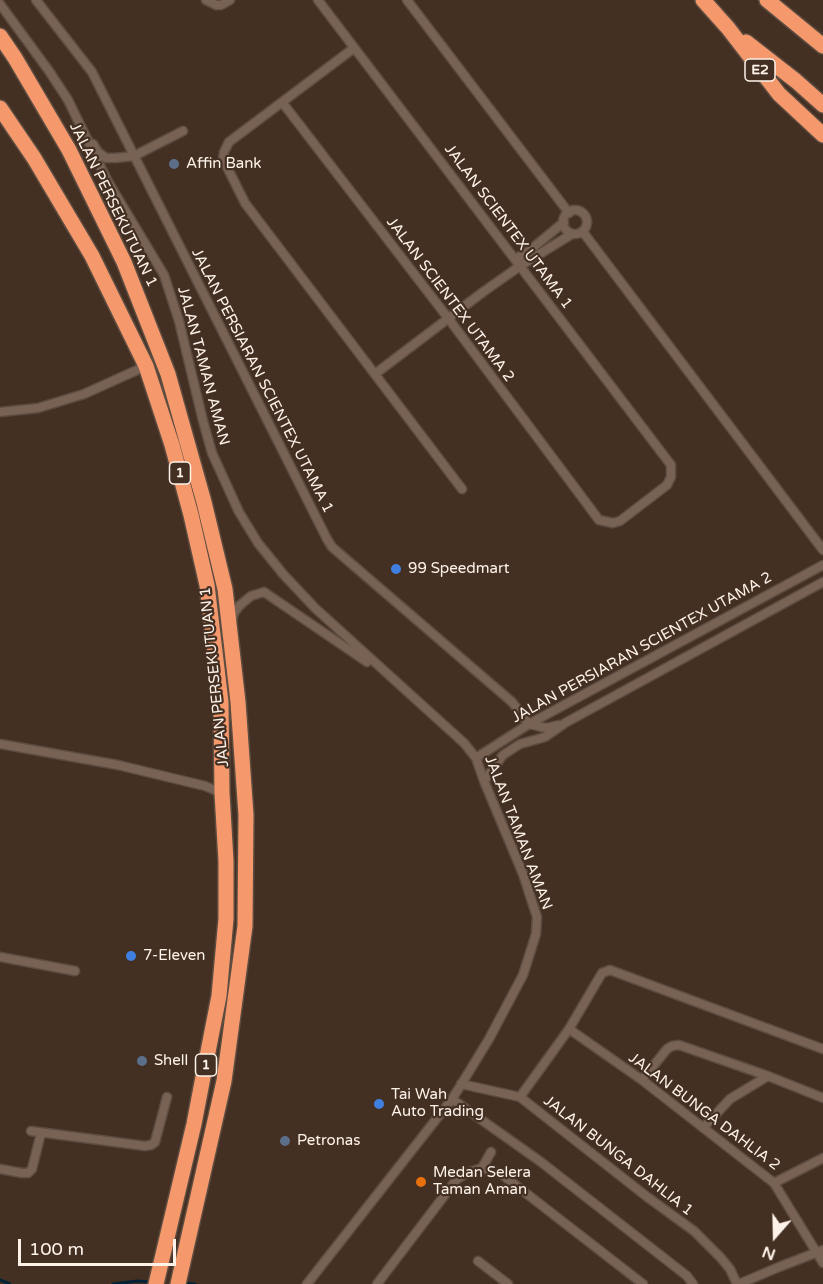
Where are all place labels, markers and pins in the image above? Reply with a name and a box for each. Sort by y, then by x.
place label: Affin Bank [186,155,262,173]
marker: Affin Bank [167,157,181,171]
place label: 99 Speedmart [408,560,509,578]
marker: 99 Speedmart [389,562,403,576]
place label: 7-Eleven [143,947,205,965]
marker: 7-Eleven [124,949,138,963]
place label: Shell [154,1052,188,1070]
marker: Shell [135,1054,149,1068]
place label: Tai Wah Auto Trading [391,1086,484,1121]
marker: Tai Wah Auto Trading [372,1097,386,1111]
place label: Petronas [297,1132,360,1150]
marker: Petronas [278,1134,292,1148]
place label: Medan Selera Taman Aman [433,1164,531,1199]
marker: Medan Selera Taman Aman [414,1175,428,1189]

